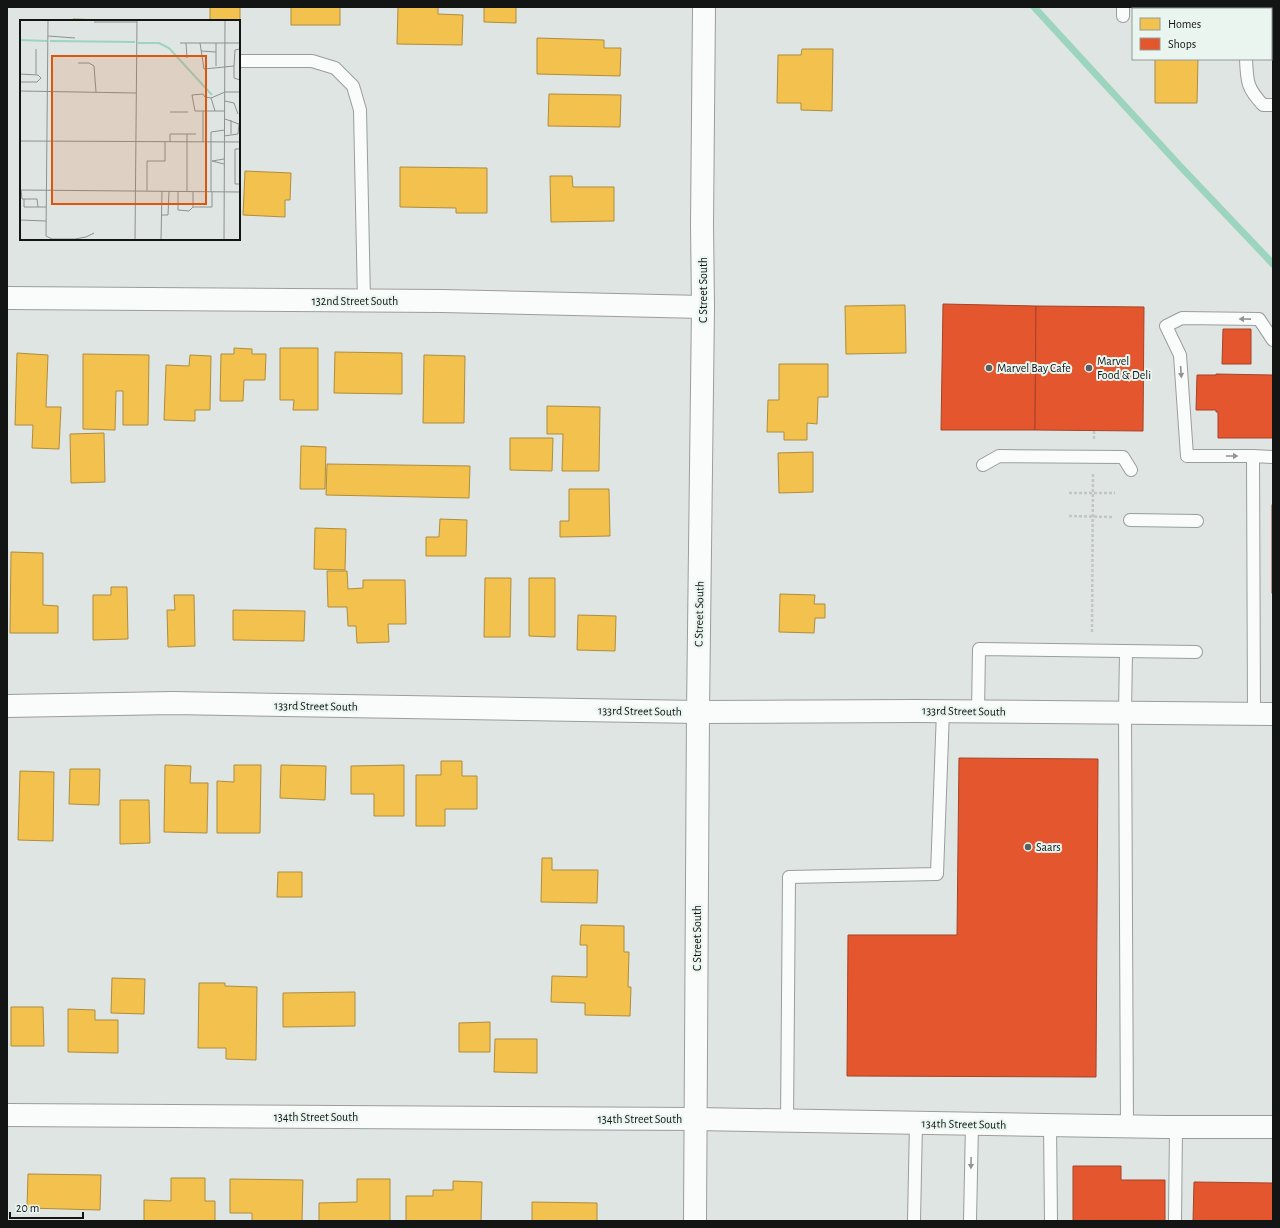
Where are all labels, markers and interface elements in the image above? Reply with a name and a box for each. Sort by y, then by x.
legend [1132,8,1272,60]
text: Homes [1168,18,1201,30]
inset map [20,20,240,240]
text: Shops [1168,38,1196,50]
street label: C Street South [697,257,709,323]
street label: 132nd Street South [312,295,398,307]
one-way arrow [1238,316,1251,322]
place label: Marvel Food & Deli [1097,355,1151,381]
place label: Marvel Bay Cafe [997,362,1071,375]
marker: Marvel Bay Cafe [984,363,994,373]
marker: Marvel Food & Deli [1084,363,1094,373]
one-way arrow [1177,366,1184,378]
one-way arrow [1226,453,1239,459]
street label: C Street South [692,581,706,647]
street label: 133rd Street South [274,699,358,713]
street label: 133rd Street South [598,704,682,718]
street label: 133rd Street South [922,704,1006,718]
place label: Saars [1036,841,1061,853]
marker: Saars [1023,842,1033,852]
street label: C Street South [691,905,703,971]
street label: 134th Street South [274,1111,358,1123]
street label: 134th Street South [598,1113,682,1125]
street label: 134th Street South [922,1117,1006,1131]
one-way arrow [968,1157,975,1169]
scale bar [10,1194,83,1220]
text: 20 m [16,1202,39,1214]

